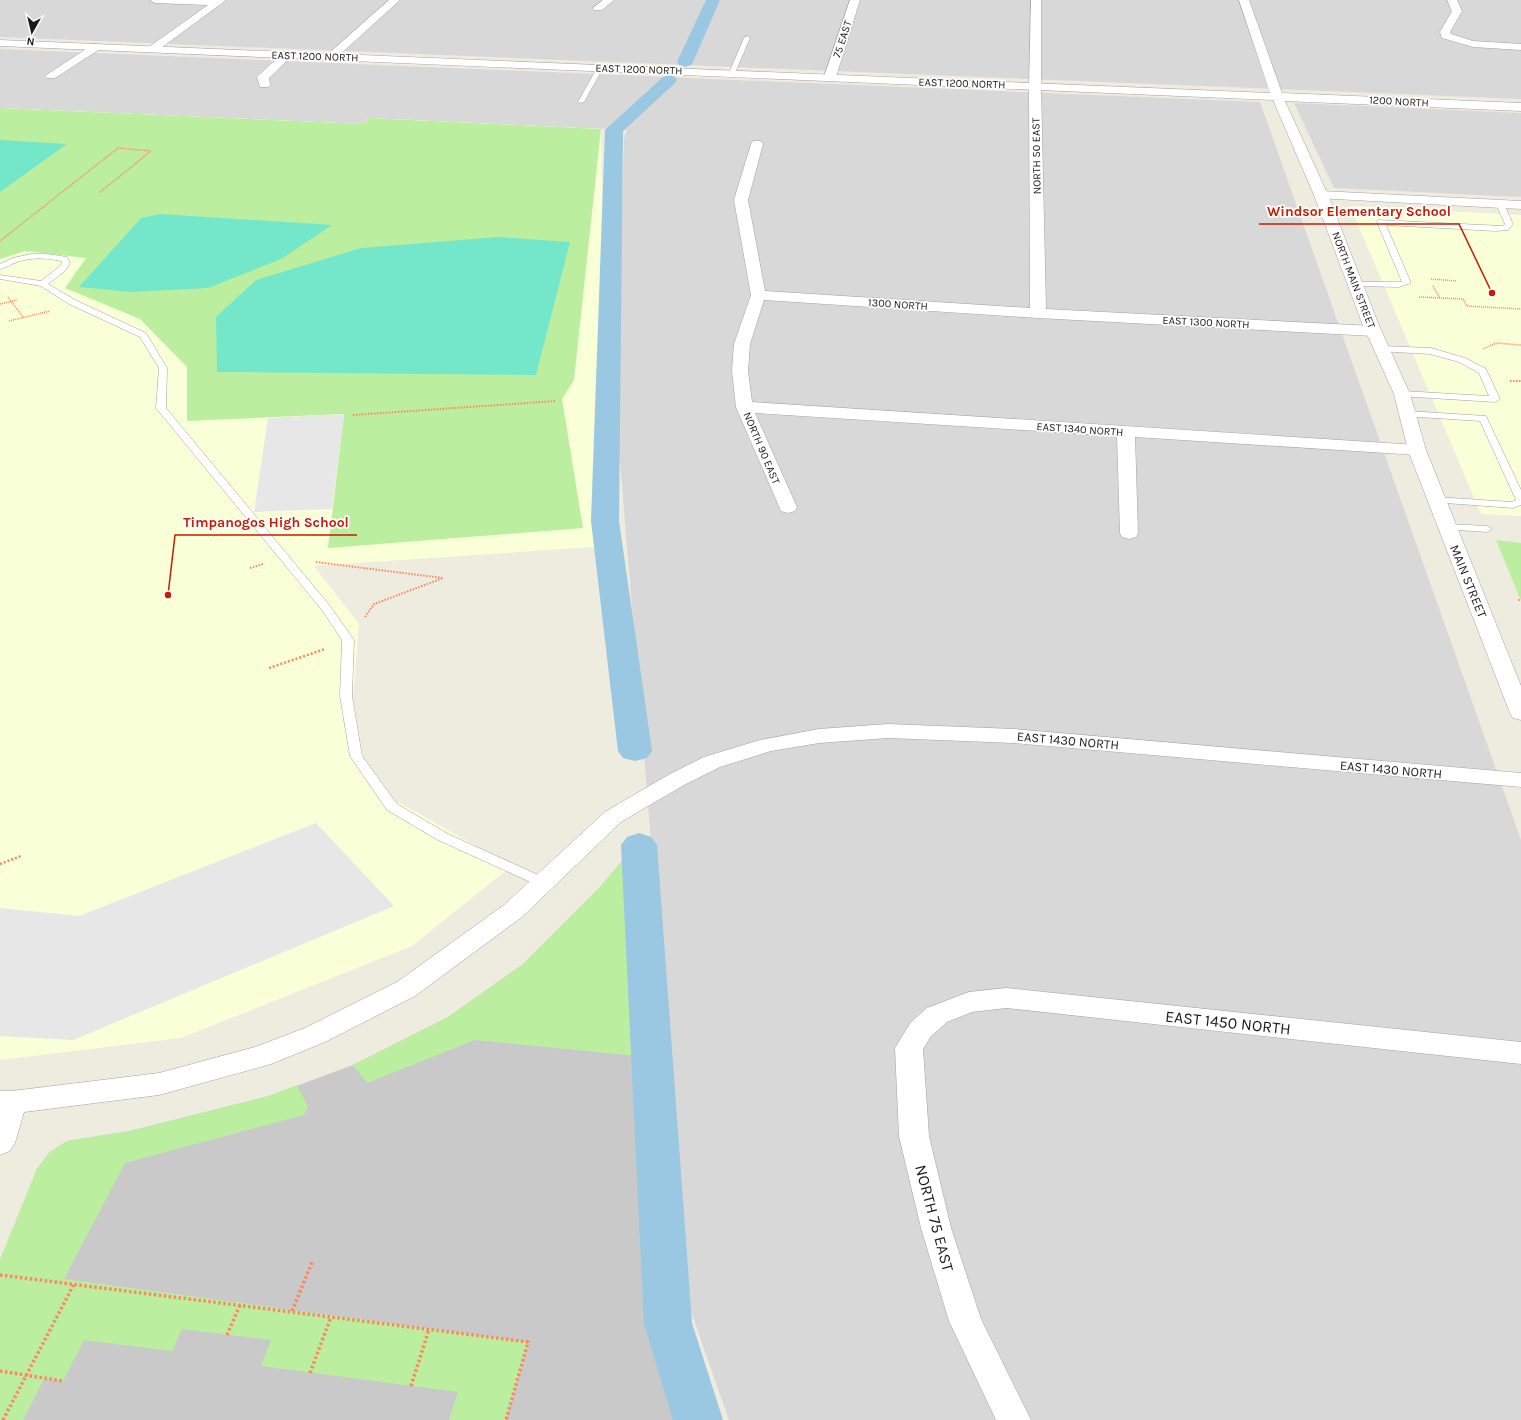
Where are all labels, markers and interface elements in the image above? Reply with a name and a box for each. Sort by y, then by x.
north arrow [12,12,52,52]
street label: 75 EAST [830,18,855,60]
text: N [26,34,35,48]
street label: EAST 1200 NORTH [271,48,359,65]
street label: EAST 1200 NORTH [595,61,683,78]
street label: EAST 1200 NORTH [918,75,1006,92]
street label: 1200 NORTH [1369,93,1429,110]
street label: NORTH 50 EAST [1029,117,1044,195]
callout: Windsor Elementary School [1259,198,1459,224]
text: Windsor Elementary School [1267,203,1451,220]
street label: NORTH MAIN STREET [1329,230,1378,331]
street label: 1300 NORTH [868,296,928,313]
street label: EAST 1300 NORTH [1162,314,1250,331]
street label: NORTH 90 EAST [741,410,783,487]
street label: EAST 1340 NORTH [1036,420,1124,439]
callout: Timpanogos High School [175,509,357,535]
text: Timpanogos High School [183,514,349,531]
street label: MAIN STREET [1447,542,1490,620]
street label: EAST 1430 NORTH [1016,729,1120,752]
street label: EAST 1430 NORTH [1339,758,1443,781]
street label: EAST 1450 NORTH [1164,1006,1292,1039]
street label: NORTH 75 EAST [911,1163,958,1274]

